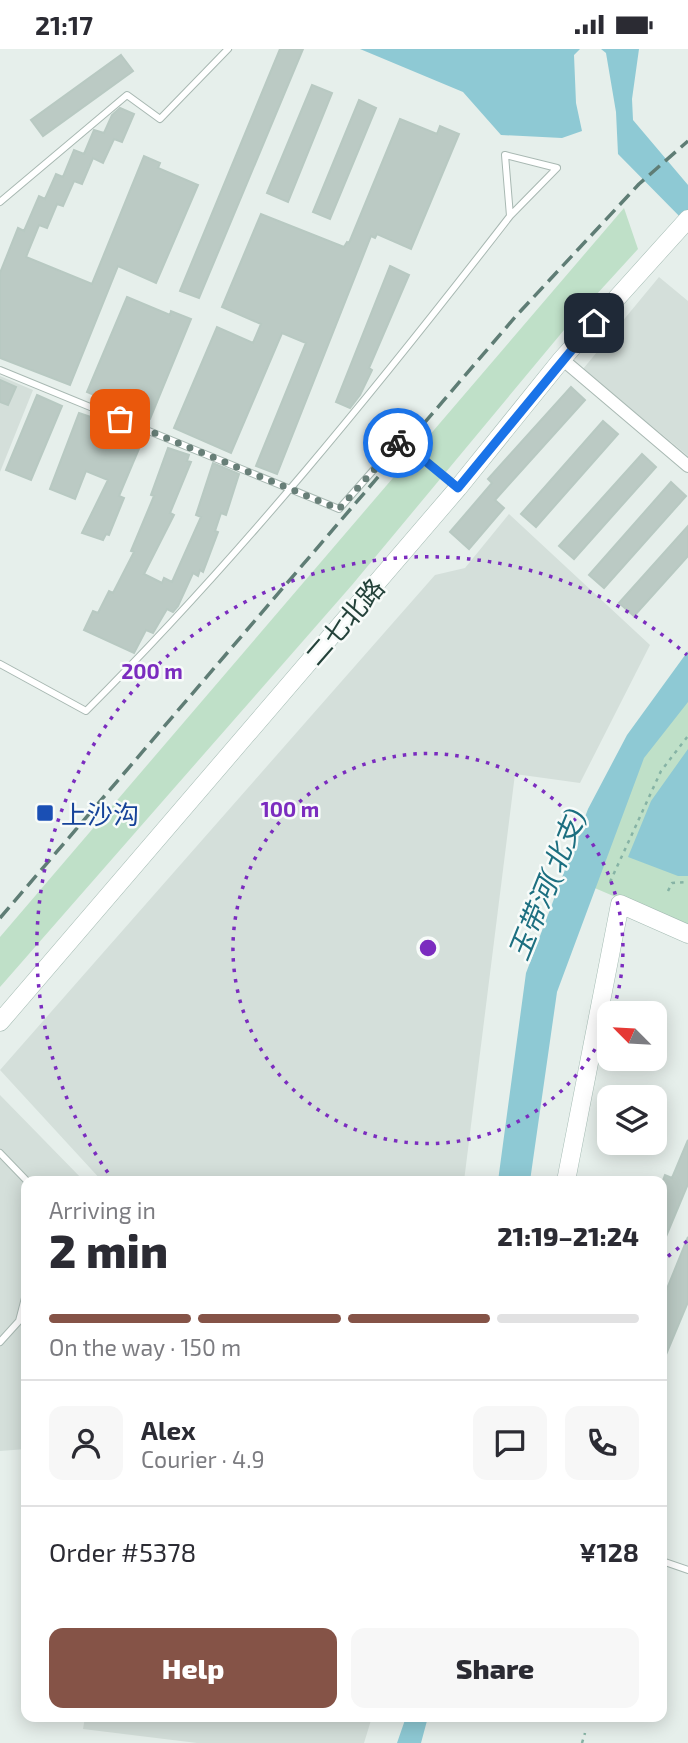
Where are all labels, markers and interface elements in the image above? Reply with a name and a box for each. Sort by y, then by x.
text: 21:17 [35,9,93,40]
pin [564,293,624,353]
icon: home [575,304,613,342]
pin [90,389,150,449]
icon: bag [101,400,139,438]
courier [363,408,433,478]
icon: bike [379,424,417,462]
street label: 二七北路 [298,572,390,670]
text: 200 m [121,658,183,683]
text: 100 m [261,796,319,821]
place label: 上沙沟 [61,798,139,829]
marker: 上沙沟 [35,803,55,823]
water label: 玉带河(北支) [500,803,592,965]
centre of rings [416,936,440,960]
north arrow [597,1001,667,1071]
map controls [597,1001,667,1155]
button: layers [597,1085,667,1155]
text: Arriving in [49,1196,156,1224]
text: 21:19–21:24 [497,1220,639,1251]
text: 2 min [49,1222,168,1277]
text: On the way · 150 m [49,1333,241,1361]
button: person [49,1406,123,1480]
button: chat [473,1406,547,1480]
button: phone [565,1406,639,1480]
text: Alex [141,1414,196,1445]
text: Courier · 4.9 [141,1445,265,1473]
text: Order #5378 [49,1536,196,1567]
text: ¥128 [579,1536,639,1567]
button: Help [49,1628,337,1708]
button: Share [351,1628,639,1708]

